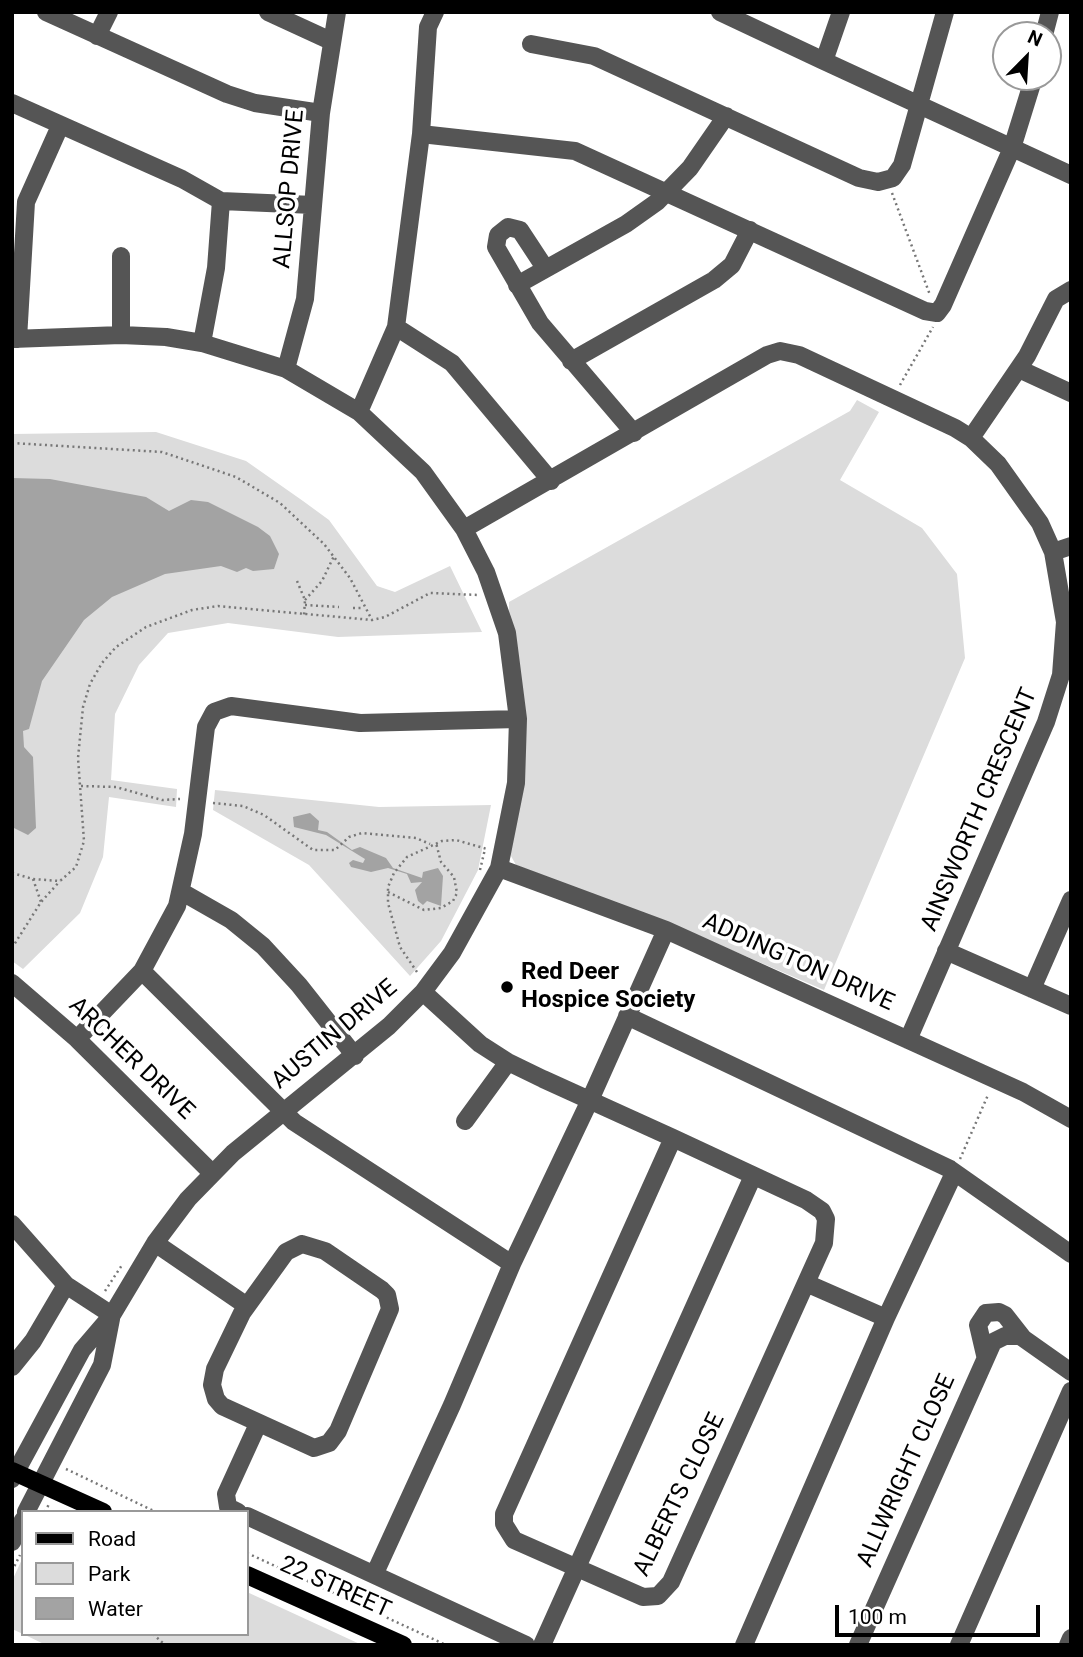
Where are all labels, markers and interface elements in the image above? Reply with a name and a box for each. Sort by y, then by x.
north arrow [992,21,1062,91]
text: N [1024,25,1046,51]
street label: ALLSOP DRIVE [269,108,311,270]
street label: AINSWORTH CRESCENT [916,684,1044,936]
street label: ADDINGTON DRIVE [698,908,898,1018]
place label: Red Deer Hospice Society [521,959,695,1015]
street label: AUSTIN DRIVE [266,974,404,1096]
marker: Red Deer Hospice Society [499,979,515,995]
street label: ARCHER DRIVE [62,992,200,1126]
street label: ALLWRIGHT CLOSE [852,1370,962,1572]
street label: ALBERTS CLOSE [628,1409,732,1581]
legend [21,1510,248,1636]
text: Road [88,1527,136,1551]
street label: 22 STREET [275,1551,395,1625]
text: Park [88,1562,130,1586]
scale bar [838,1590,1043,1634]
text: Water [88,1597,143,1621]
text: 100 m [848,1605,907,1629]

